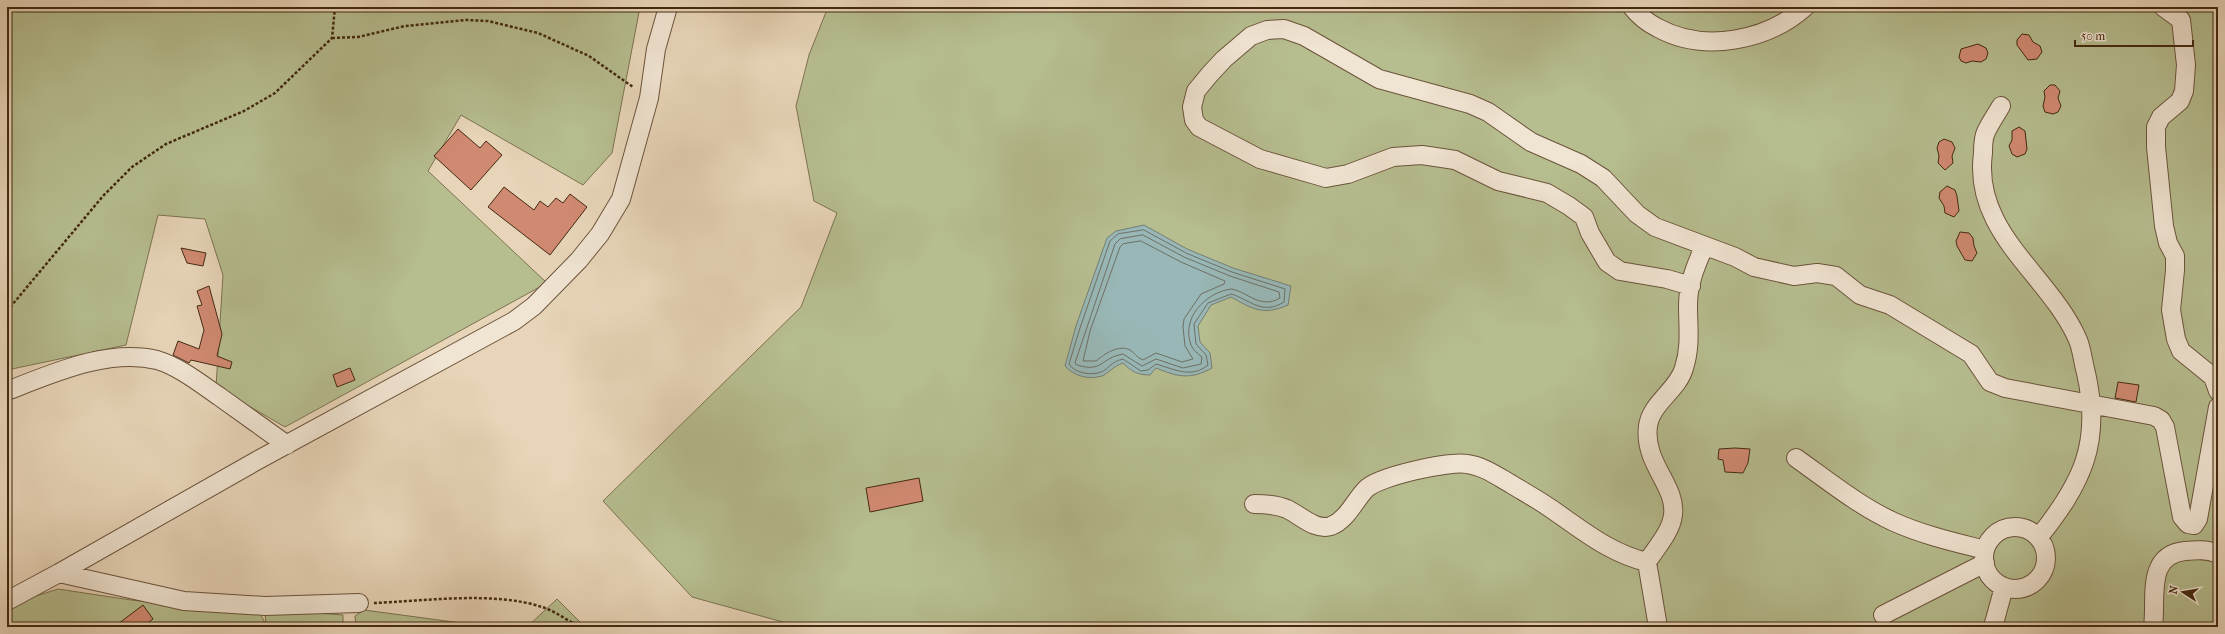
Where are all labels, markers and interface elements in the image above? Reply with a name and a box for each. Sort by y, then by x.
scale bar [2075,22,2193,48]
text: 50 m [2081,29,2105,43]
north arrow [2163,572,2203,612]
text: N [2166,584,2181,595]

